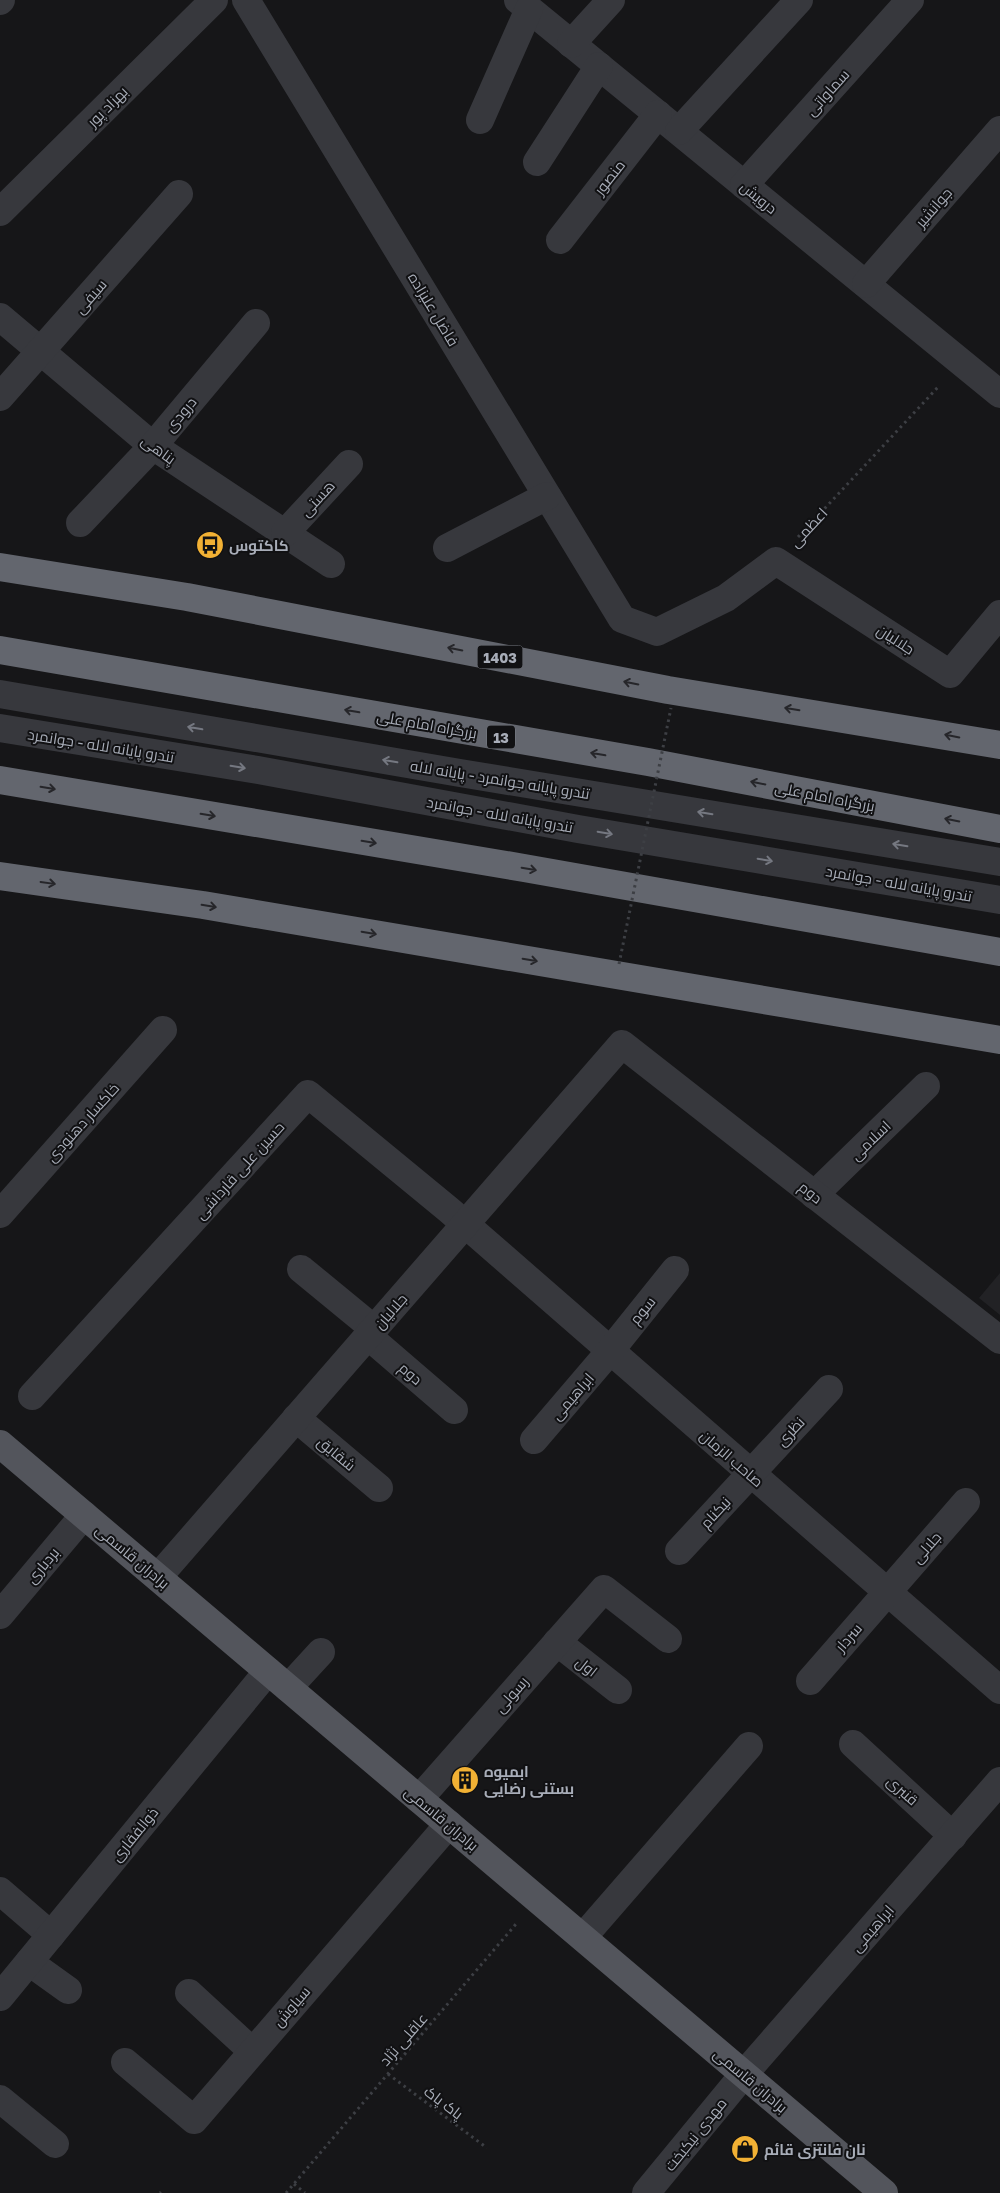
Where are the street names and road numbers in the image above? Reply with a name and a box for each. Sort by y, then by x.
street label: سماواتی [801,65,854,120]
street label: بهزاد پور [82,82,132,132]
street label: منصور [589,156,629,199]
street label: درویش [736,177,781,219]
street label: جوانشیر [910,183,956,232]
street label: فاضل علیزاده [403,269,463,350]
street label: سیفی [70,275,111,318]
street label: درودی [160,393,201,436]
street label: پناهی [137,431,180,469]
street label: هستی [296,476,340,521]
street label: اعظمی [785,503,832,552]
street label: جلالیان [873,620,918,659]
road number: 1403 [478,646,522,669]
street label: بزرگراه امام علی [375,706,479,744]
street label: تندرو پایانه لاله - جوانمرد [26,725,176,767]
road number: 13 [487,726,515,749]
street label: تندرو پایانه جوانمرد - پایانه لاله [409,756,591,804]
street label: بزرگراه امام علی [773,777,877,816]
street label: تندرو پایانه لاله - جوانمرد [425,792,575,838]
street label: تندرو پایانه لاله - جوانمرد [824,861,974,907]
street label: خاکسار دهنودی [42,1079,124,1167]
street label: اسلامی [846,1116,895,1165]
street label: حسین علی قارداشی [191,1118,289,1224]
street label: دوم [794,1177,826,1208]
street label: جلالیان [370,1289,412,1334]
street label: سوم [625,1292,660,1329]
street label: دوم [394,1358,426,1389]
street label: ابراهیمی [547,1369,599,1424]
street label: نظری [772,1413,809,1451]
street label: صاحب الزمان [695,1426,767,1492]
street label: شقایق [313,1432,360,1476]
street label: نیکنام [696,1493,735,1533]
street label: برادران قاسمی [91,1520,174,1594]
street label: جلالی [907,1528,946,1568]
street label: بردباری [22,1543,64,1588]
street label: سردار [830,1619,866,1656]
street label: اول [572,1652,601,1681]
street label: رسولی [490,1672,533,1717]
street label: قنبری [882,1771,922,1810]
street label: برادران قاسمی [400,1782,483,1856]
street label: ذوالفقاری [107,1803,163,1866]
street label: ابراهیمی [847,1901,899,1956]
street label: سیاوش [269,1982,315,2031]
street label: عاقلی نژاد [375,2009,432,2070]
street label: برادران قاسمی [709,2044,792,2118]
street label: پاک پاک [420,2082,467,2124]
street label: مهدی نیکبخت [660,2094,731,2175]

